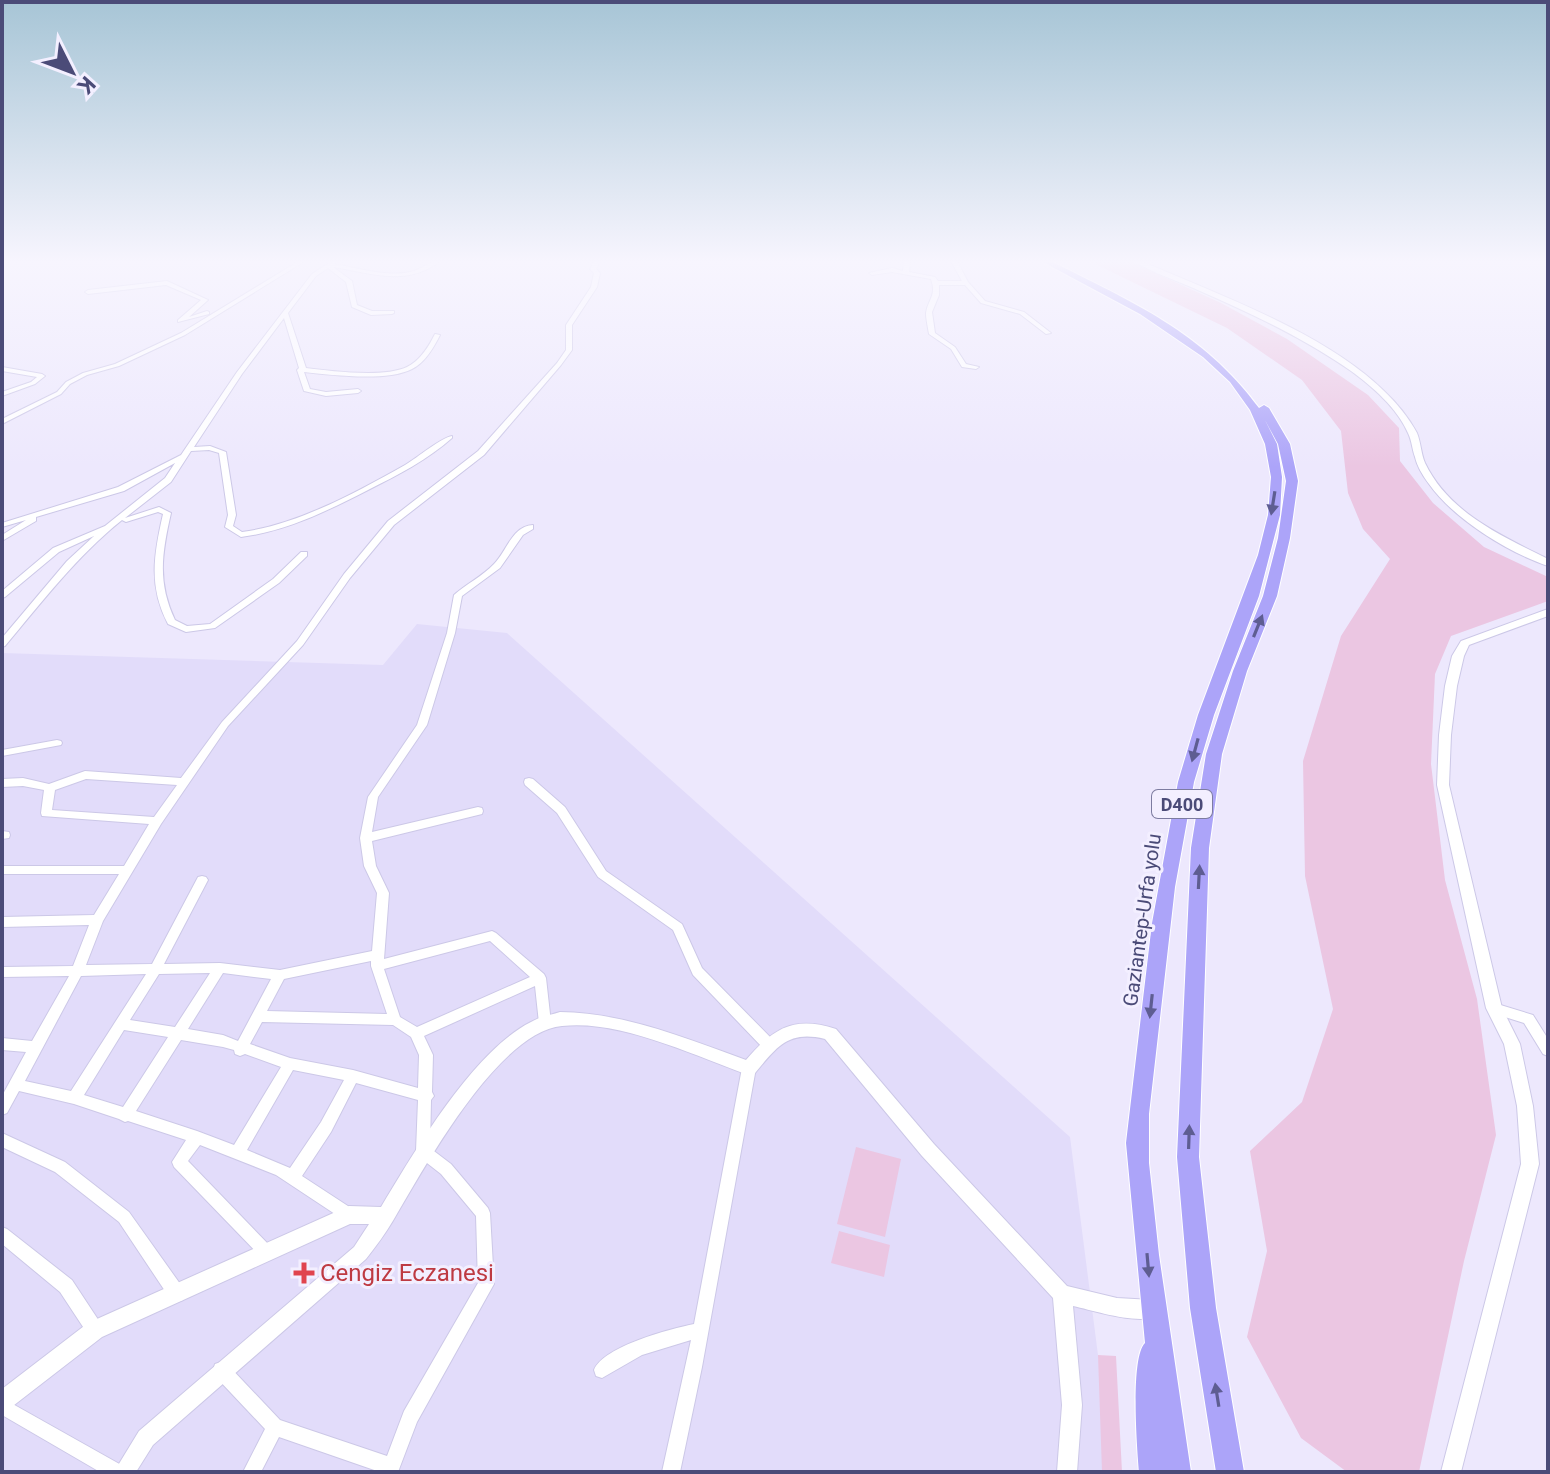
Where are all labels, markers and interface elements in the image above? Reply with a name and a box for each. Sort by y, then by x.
north arrow [32,32,112,112]
text: K [72,71,100,99]
one-way arrow [1267,491,1279,516]
one-way arrow [1252,614,1265,638]
one-way arrow [1188,739,1201,763]
road number: D400 [1152,790,1212,818]
street label: Gaziantep-Urfa yolu [1118,832,1166,1008]
one-way arrow [1192,864,1205,889]
one-way arrow [1145,994,1158,1019]
one-way arrow [1182,1124,1195,1149]
one-way arrow [1141,1253,1154,1278]
place label: Cengiz Eczanesi [320,1259,494,1287]
marker: Cengiz Eczanesi [295,1264,313,1282]
one-way arrow [1210,1382,1223,1407]

